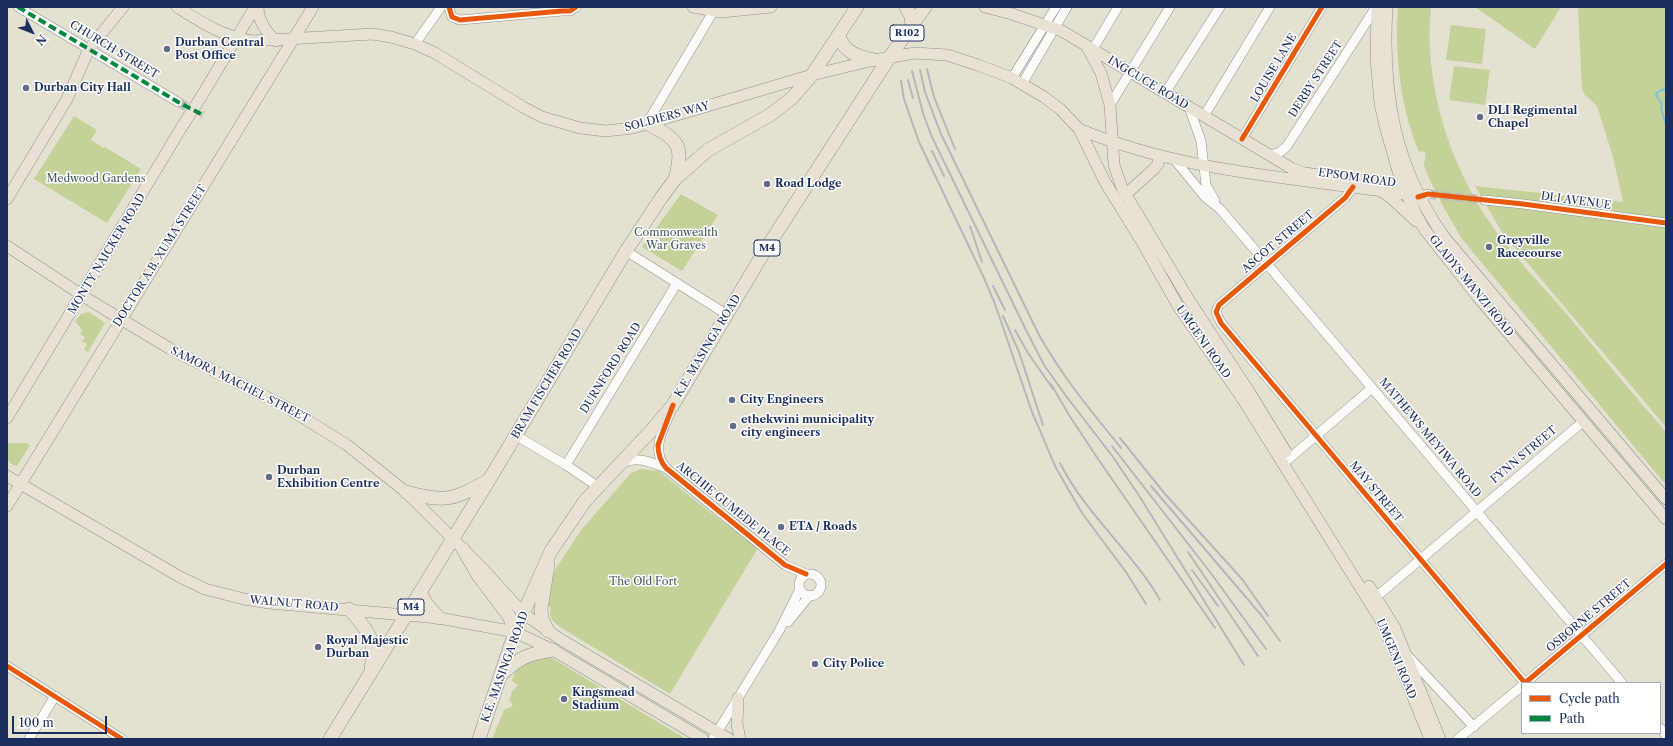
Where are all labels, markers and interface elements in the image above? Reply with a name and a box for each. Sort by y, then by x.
north arrow [12,12,52,52]
street label: CHURCH STREET [67,18,161,82]
road number: R102 [890,25,924,41]
street label: LOUISE LANE [1248,31,1300,105]
text: N [33,32,49,48]
place label: Durban Central Post Office [175,36,264,62]
street label: DERBY STREET [1286,38,1346,120]
marker: Durban Central Post Office [162,44,172,54]
street label: INGCUCE ROAD [1105,54,1191,112]
place label: Durban City Hall [34,81,131,95]
marker: Durban City Hall [21,83,31,93]
street label: SOLDIERS WAY [623,99,711,135]
place label: DLI Regimental Chapel [1488,104,1577,130]
marker: DLI Regimental Chapel [1475,112,1485,122]
street label: EPSOM ROAD [1317,166,1397,190]
park label: Medwood Gardens [46,172,146,186]
place label: Road Lodge [775,177,842,191]
marker: Road Lodge [762,179,772,189]
street label: DOCTOR A.B. XUMA STREET [111,183,209,329]
street label: DLI AVENUE [1540,190,1612,212]
street label: MONTY NAICKER ROAD [66,191,148,317]
street label: ASCOT STREET [1239,208,1317,276]
park label: Commonwealth War Graves [634,226,718,252]
street label: GLADYS MANZI ROAD [1426,233,1516,339]
place label: Greyville Racecourse [1497,234,1562,260]
road number: M4 [754,240,780,256]
marker: Greyville Racecourse [1484,242,1494,252]
street label: K.E. MASINGA ROAD [672,292,744,400]
street label: UMGENI ROAD [1173,303,1233,381]
street label: DURNFORD ROAD [578,320,644,416]
street label: BRAM FISCHER ROAD [509,327,585,441]
street label: SAMORA MACHEL STREET [168,344,312,426]
street label: MATHEWS MEYIWA ROAD [1376,376,1484,500]
place label: City Engineers [740,393,824,407]
marker: City Engineers [727,395,737,405]
place label: ethekwini municipality city engineers [741,413,874,439]
marker: ethekwini municipality city engineers [728,421,738,431]
street label: FYNN STREET [1488,424,1560,486]
street label: ARCHIE GUMEDE PLACE [674,459,792,559]
street label: MAY STREET [1347,459,1405,525]
place label: Durban Exhibition Centre [277,464,379,490]
marker: Durban Exhibition Centre [264,472,274,482]
place label: ETA / Roads [789,520,857,534]
marker: ETA / Roads [776,522,786,532]
park label: The Old Fort [609,575,677,589]
street label: OSBORNE STREET [1544,577,1634,655]
street label: WALNUT ROAD [249,594,339,614]
road number: M4 [398,599,424,615]
street label: K.E. MASINGA ROAD [479,610,531,724]
street label: UMGENI ROAD [1373,617,1419,701]
place label: Royal Majestic Durban [326,634,408,660]
marker: Royal Majestic Durban [313,642,323,652]
place label: City Police [823,657,884,671]
marker: City Police [810,659,820,669]
legend [1521,682,1661,734]
place label: Kingsmead Stadium [572,686,635,712]
text: Cycle path [1559,691,1620,706]
marker: Kingsmead Stadium [559,694,569,704]
scale bar [14,708,109,734]
text: Path [1559,711,1585,726]
text: 100 m [19,715,54,730]

